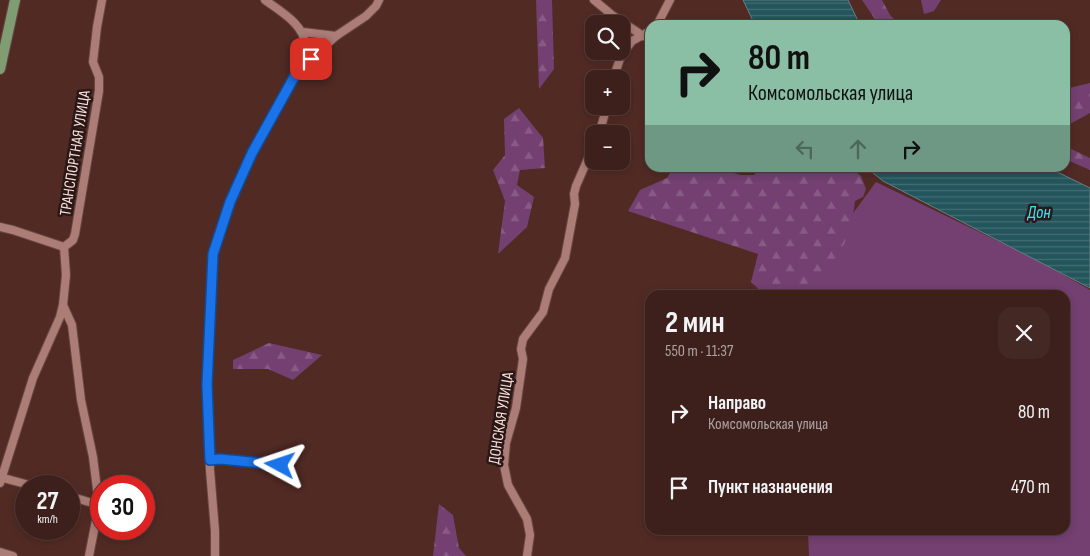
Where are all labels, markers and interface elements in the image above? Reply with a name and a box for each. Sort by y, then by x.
map controls [585,15,630,170]
button: search [585,15,630,60]
text: 80 m [748,37,810,80]
pin [290,38,332,80]
icon: right [665,40,730,105]
icon: arrive [297,45,325,73]
button: + [585,70,630,115]
text: Комсомольская улица [748,80,913,107]
street label: ТРАНСПОРТНАЯ УЛИЦА [56,89,95,217]
button: − [585,125,630,170]
icon: left [791,135,819,163]
icon: ahead [844,135,872,163]
icon: right [897,135,925,163]
water label: Дон [1026,202,1051,223]
text: 2 мин [665,305,725,341]
button: close [998,307,1050,359]
text: 550 m · 11:37 [665,342,733,361]
street label: ДОНСКАЯ УЛИЦА [485,371,518,466]
text: Направо [708,392,766,415]
icon: right [665,399,693,427]
text: 80 m [1018,401,1050,424]
text: Комсомольская улица [708,415,828,434]
position arrow [253,438,305,490]
icon: arrive [665,474,693,502]
speed limit sign: 30 [90,475,155,540]
text: Пункт назначения [708,476,833,499]
text: 470 m [1011,476,1050,499]
text: 27 [37,486,58,517]
text: km/h [37,512,58,527]

